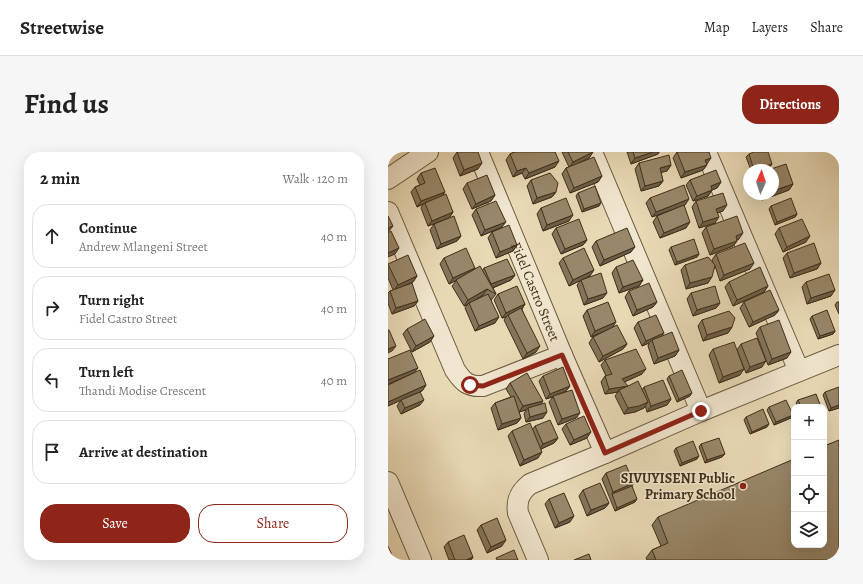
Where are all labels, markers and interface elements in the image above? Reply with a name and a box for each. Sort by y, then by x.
text: Streetwise [20,15,104,41]
text: Map [704,18,730,37]
text: Layers [752,18,788,37]
text: Share [810,18,843,37]
text: Find us [24,85,109,123]
button: Directions [742,85,839,124]
north arrow [743,164,779,200]
text: 2 min [40,167,80,190]
text: Walk · 120 m [283,170,348,187]
text: Continue [79,218,137,238]
icon: ahead [41,225,63,247]
text: 40 m [321,228,347,245]
text: Andrew Mlangeni Street [79,238,208,255]
street label: Fidel Castro Street [506,239,564,345]
text: Turn right [79,290,144,310]
icon: right [41,297,63,319]
text: 40 m [321,300,347,317]
text: Fidel Castro Street [79,310,177,327]
text: Turn left [79,362,134,382]
icon: left [41,369,63,391]
text: 40 m [321,372,347,389]
route start [461,376,479,394]
text: Thandi Modise Crescent [79,382,206,399]
route end [692,402,710,420]
map controls [791,404,827,548]
button: + [791,404,827,440]
button: − [791,440,827,476]
icon: arrive [41,441,63,463]
text: Arrive at destination [79,442,208,462]
place label: SIVUYISENI Public Primary School [621,469,735,504]
button: locate [791,476,827,512]
marker: SIVUYISENI Public Primary School [738,481,748,491]
button: Save [40,504,190,543]
button: Share [198,504,348,543]
button: layers [791,512,827,548]

